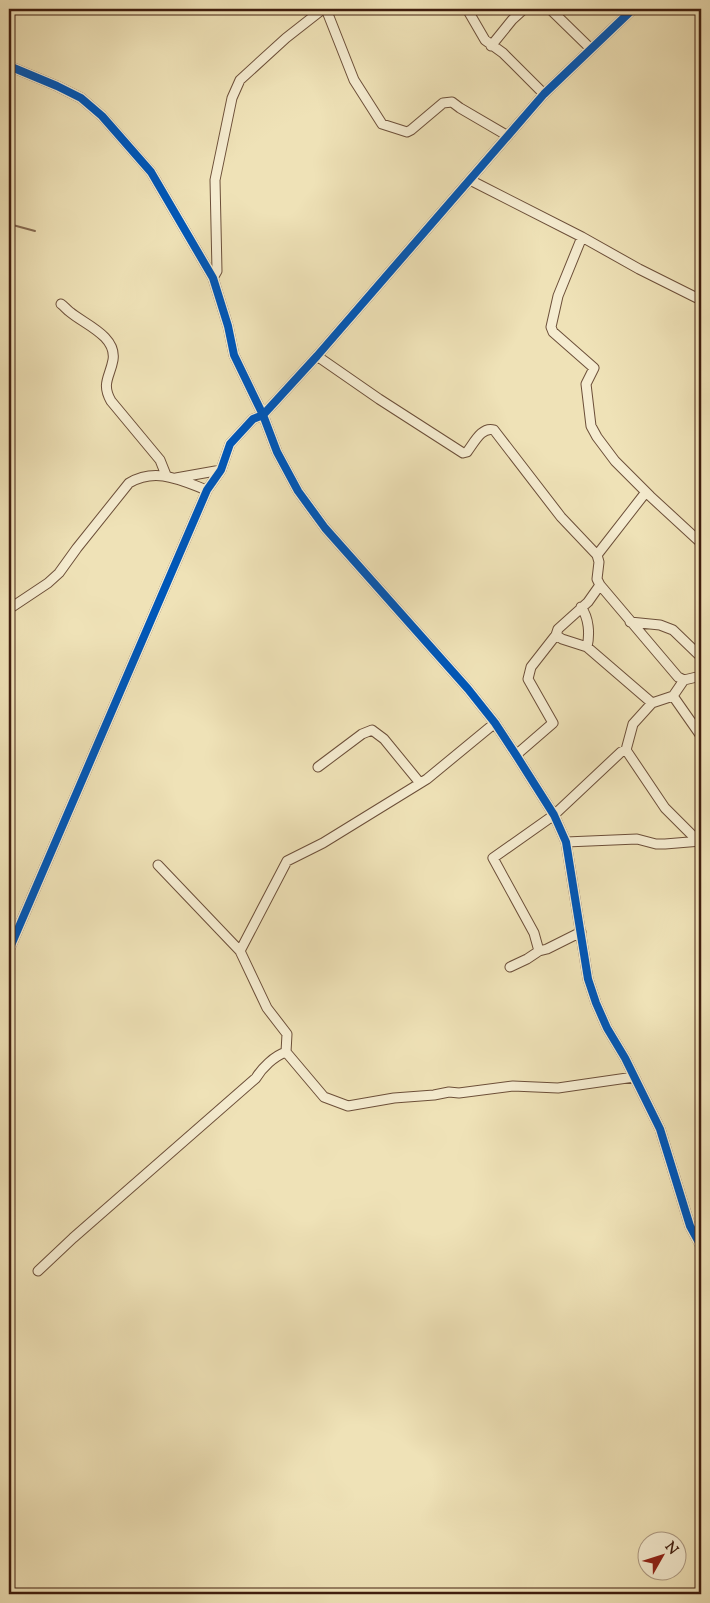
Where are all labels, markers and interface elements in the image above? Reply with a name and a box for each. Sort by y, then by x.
north arrow [638,1530,688,1580]
text: N [659,1538,682,1560]

